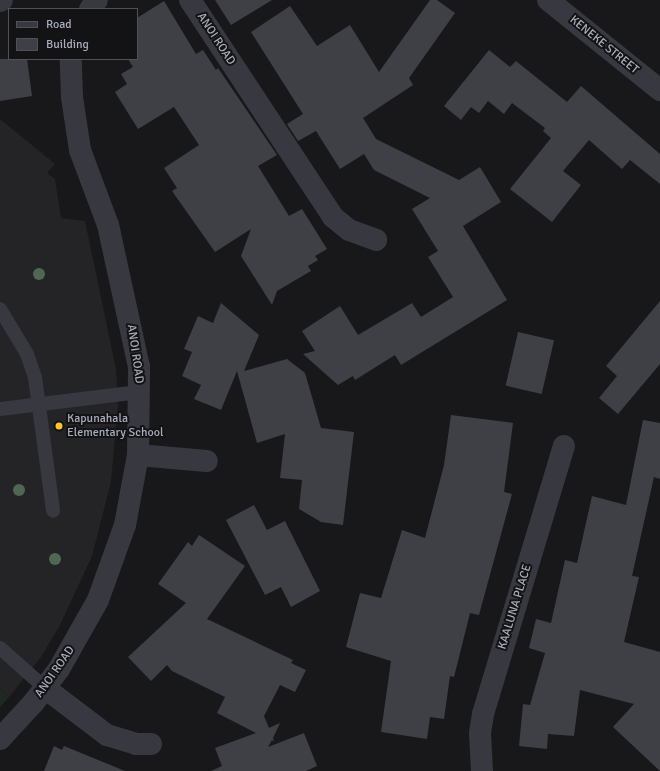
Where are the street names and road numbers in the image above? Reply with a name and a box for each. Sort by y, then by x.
street label: ANOI ROAD [194,10,238,68]
street label: KENEKE STREET [567,13,641,77]
street label: ANOI ROAD [124,324,146,384]
street label: KAALUNA PLACE [495,563,535,651]
street label: ANOI ROAD [32,644,78,700]

